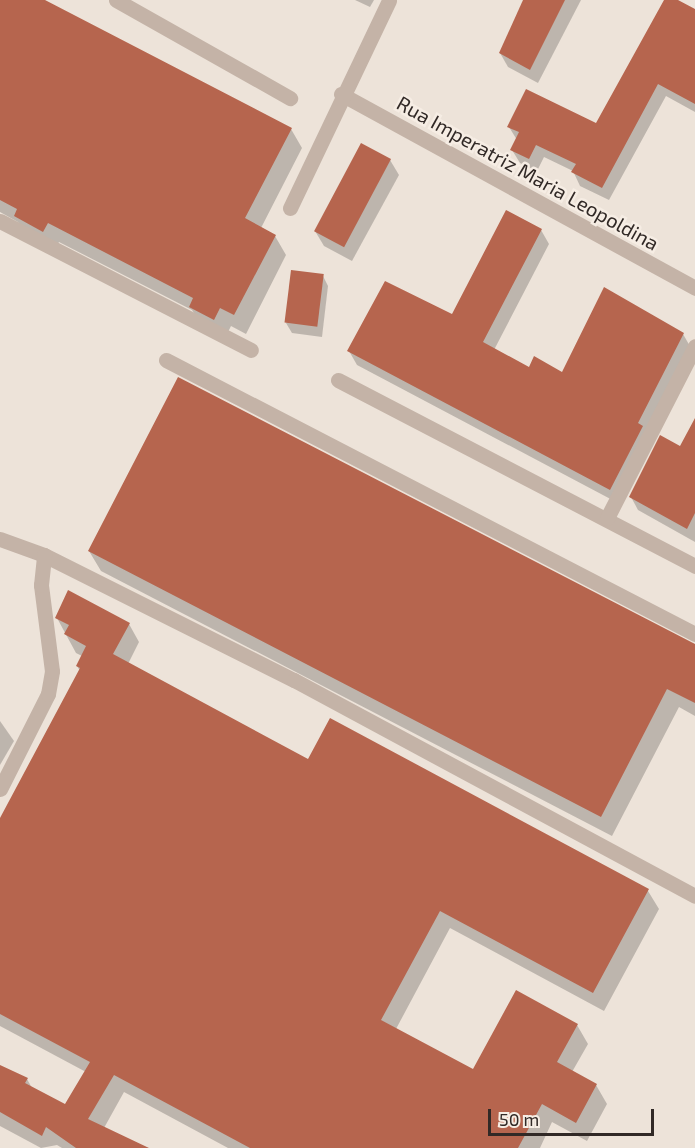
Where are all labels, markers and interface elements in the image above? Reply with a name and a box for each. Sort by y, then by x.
street label: Rua Imperatriz Maria Leopoldina [393,91,663,255]
scale bar [491,1097,658,1135]
text: 50 m [499,1108,539,1130]

